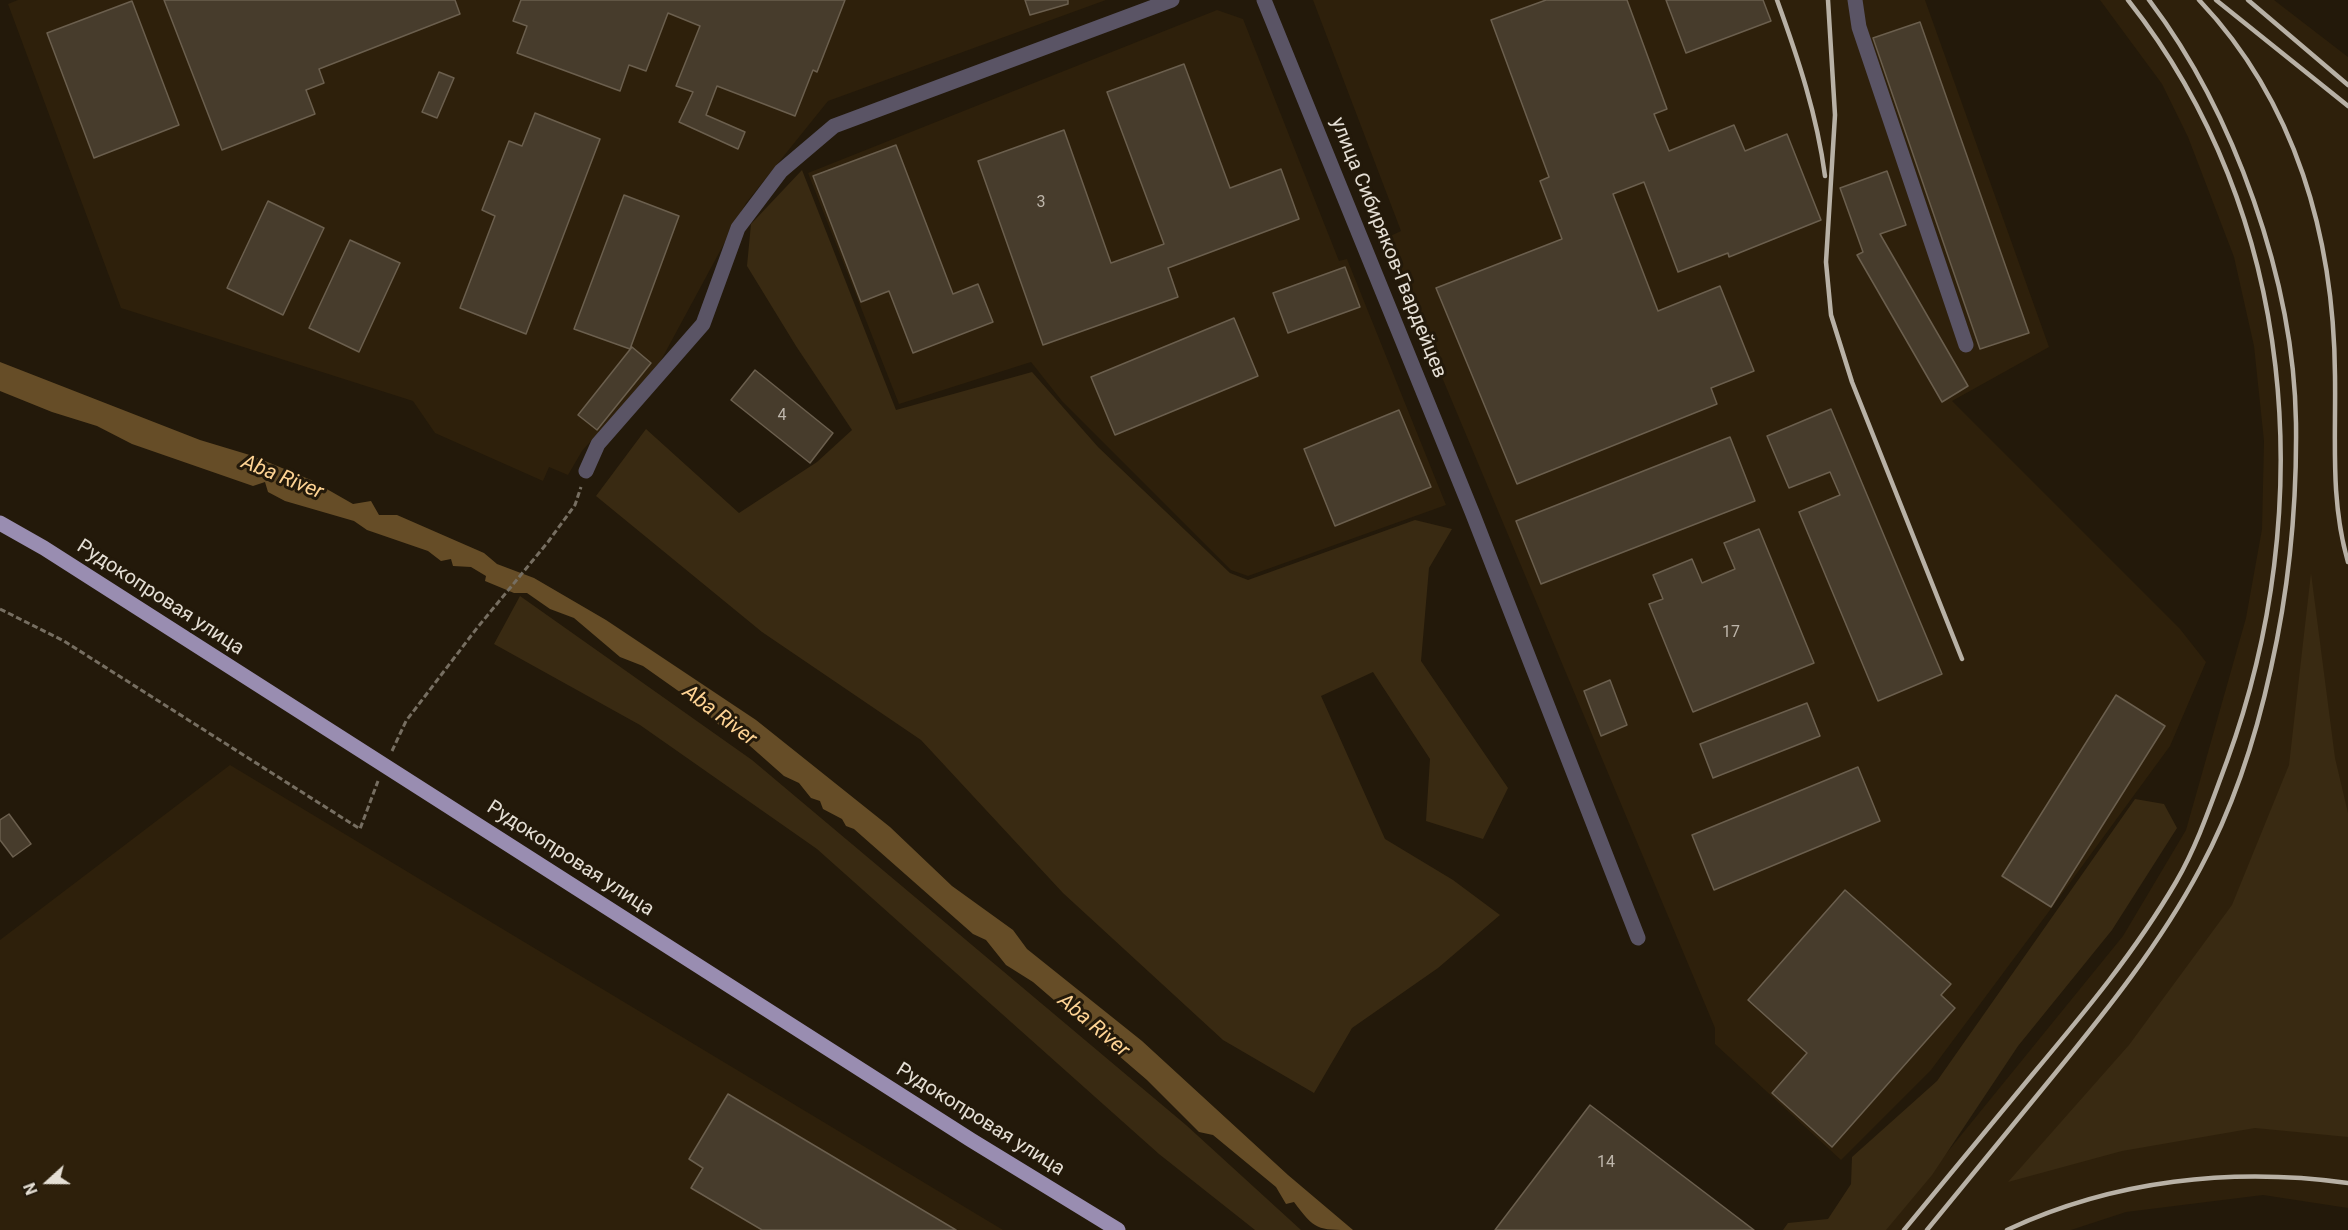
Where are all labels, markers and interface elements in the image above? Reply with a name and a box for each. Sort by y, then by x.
street label: улица Сибиряков-Гвардейцев [1325,114,1451,382]
house number: 3 [1037,193,1045,213]
house number: 4 [778,406,786,426]
water label: Aba River [237,450,327,506]
street label: Рудокопровая улица [72,535,248,661]
house number: 17 [1722,623,1740,643]
water label: Aba River [677,680,761,752]
street label: Рудокопровая улица [482,796,658,922]
water label: Aba River [1052,989,1134,1063]
street label: Рудокопровая улица [891,1058,1069,1182]
north arrow [18,1152,78,1212]
house number: 14 [1597,1153,1615,1173]
text: N [20,1180,42,1197]

